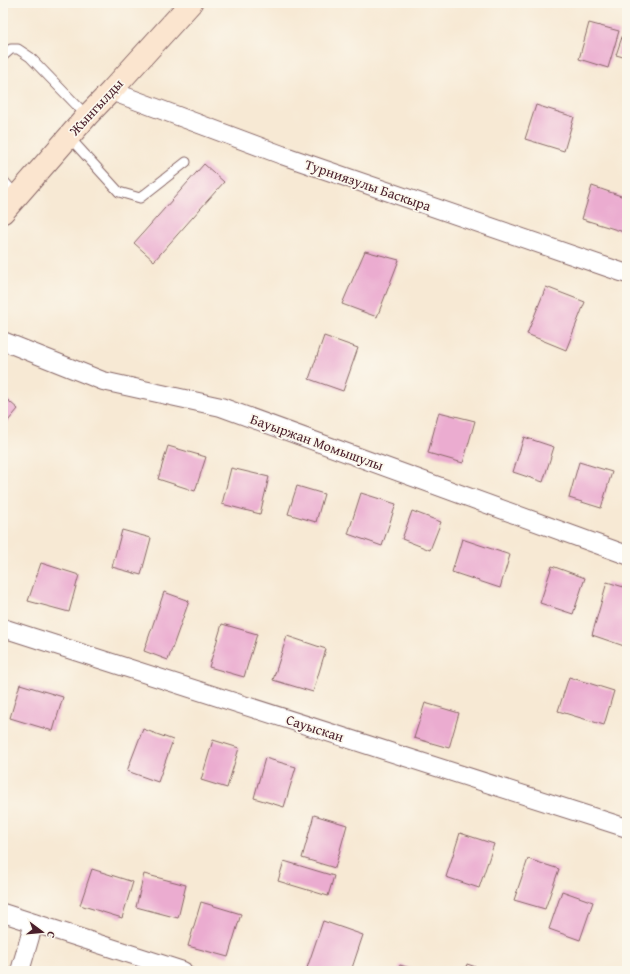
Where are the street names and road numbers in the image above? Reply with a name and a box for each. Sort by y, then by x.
street label: Жынгылды [64,74,128,141]
street label: Турниязулы Баскыра [302,154,434,216]
street label: Бауыржан Момышулы [248,409,387,475]
street label: Сауыскан [284,709,346,747]

